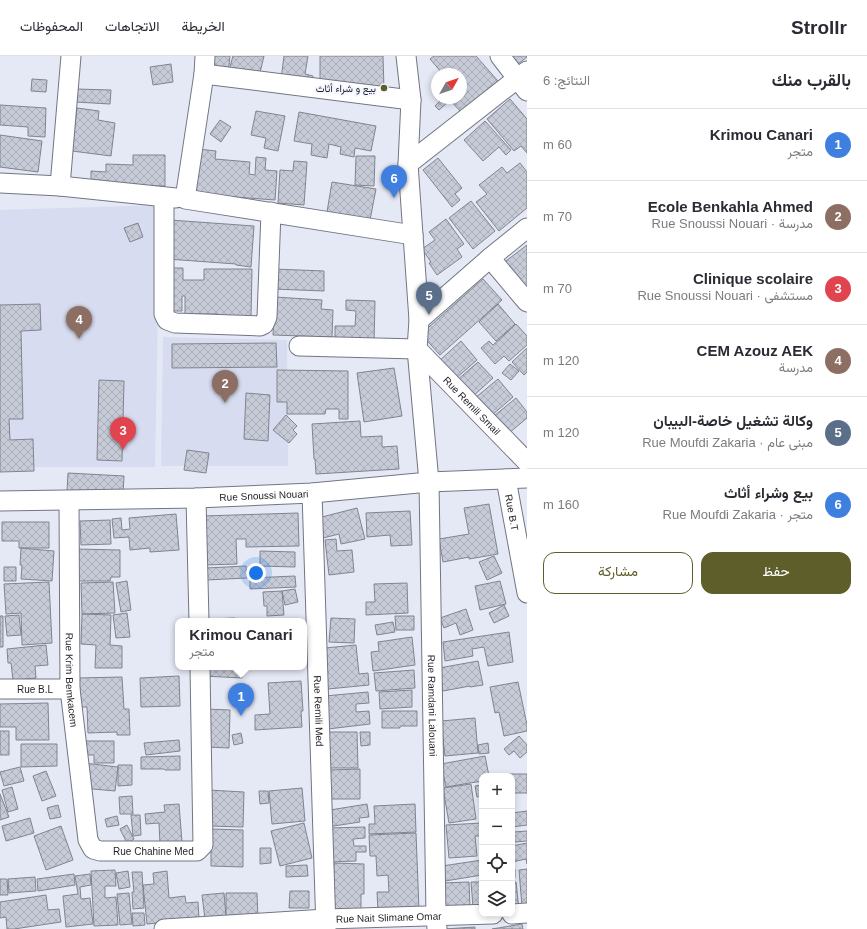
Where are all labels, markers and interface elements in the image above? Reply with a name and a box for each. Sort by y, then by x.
text: Strollr [791,17,847,38]
text: المحفوظات [20,18,83,34]
text: الاتجاهات [105,18,159,34]
text: الخريطة [181,18,225,34]
north arrow [431,68,467,104]
text: بالقرب منك [772,71,851,90]
text: النتائج: 6 [543,73,590,88]
place label: بيع و شراء أثاث [316,83,376,95]
marker: بيع و شراء أثاث [379,83,389,93]
text: Krimou Canari [710,126,813,143]
text: 60 m [543,137,572,152]
text: 1 [834,137,842,152]
text: متجر [788,144,813,159]
pin: 6 [381,165,407,198]
text: Ecole Benkahla Ahmed [648,198,813,215]
text: 70 m [543,209,572,224]
text: 2 [834,209,842,224]
text: مدرسة · Rue Snoussi Nouari [652,216,813,231]
text: Clinique scolaire [693,270,813,287]
text: 70 m [543,281,572,296]
text: 3 [834,281,842,296]
pin: 5 [416,282,442,315]
text: مستشفى · Rue Snoussi Nouari [637,288,813,303]
pin: 4 [66,306,92,339]
text: CEM Azouz AEK [697,342,813,359]
text: 120 m [543,353,579,368]
text: 4 [834,353,842,368]
text: مدرسة [779,360,813,375]
pin: 2 [212,370,238,403]
street label: Rue Remili Smail [441,375,502,437]
text: وكالة تشغيل خاصة-البيبان [653,412,813,429]
pin: 3 [110,417,136,450]
text: 120 m [543,425,579,440]
text: 5 [834,425,842,440]
text: مبنى عام · Rue Moufdi Zakaria [642,435,813,450]
text: بيع وشراء أثاث [724,484,813,501]
street label: Rue Snoussi Nouari [219,488,309,503]
street label: Rue B.T [503,493,520,532]
text: 160 m [543,497,579,512]
text: 6 [834,497,842,512]
text: متجر · Rue Moufdi Zakaria [663,507,813,522]
button: مشاركة [543,552,693,594]
button: حفظ [701,552,851,594]
your location [246,563,266,583]
popup [175,618,307,670]
text: Krimou Canari [189,626,293,643]
street label: Rue Krim Bemkacem [64,633,79,728]
text: متجر [189,644,215,659]
street label: Rue Ramdani Lalouani [426,655,438,757]
street label: Rue Remili Med [312,675,325,747]
pin: 1 [228,683,254,716]
street label: Rue B.L [17,684,54,695]
map controls [479,773,515,917]
button: + [479,773,515,809]
button: − [479,809,515,845]
button: locate [479,845,515,881]
street label: Rue Chahine Med [113,846,194,857]
button: layers [479,881,515,917]
street label: Rue Nait Slimane Omar [336,911,442,925]

